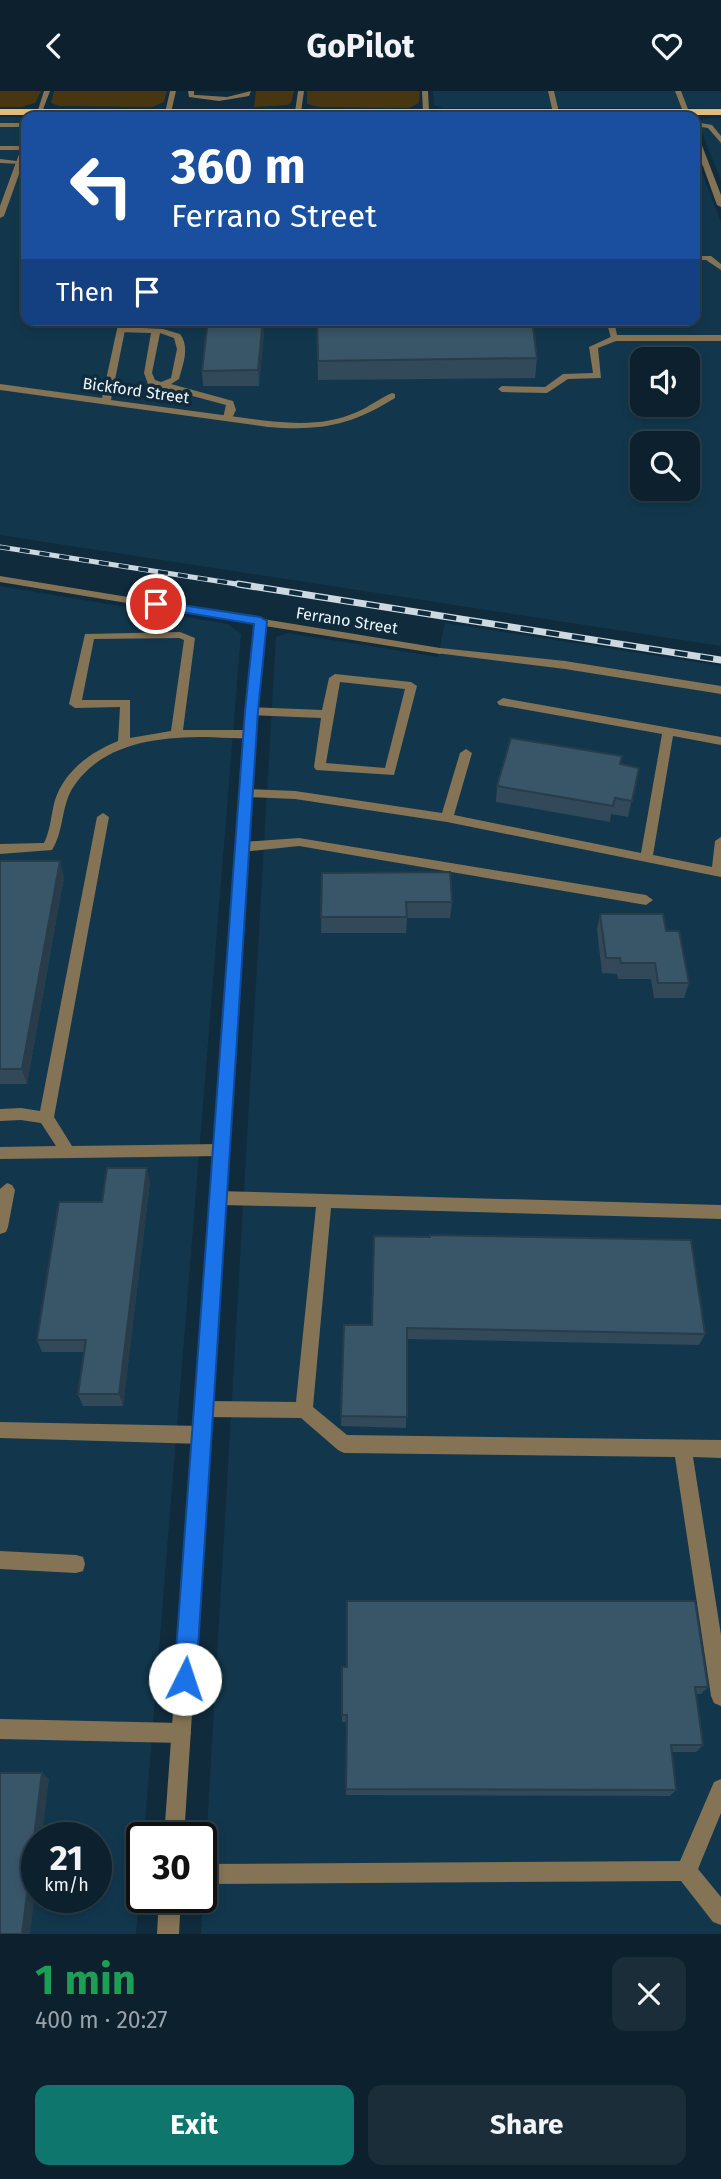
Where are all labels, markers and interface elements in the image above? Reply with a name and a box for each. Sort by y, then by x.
icon: back [35,27,73,65]
text: GoPilot [307,27,414,65]
icon: heart [648,27,686,65]
text: 360 m [171,137,306,196]
icon: left [56,140,147,231]
text: Ferrano Street [171,197,377,235]
icon: arrive [128,273,166,311]
text: Then [56,277,114,308]
map controls [630,347,700,501]
button: sound [630,347,700,417]
street label: Bickford Street [81,374,191,407]
button: search [630,431,700,501]
pin [126,574,186,634]
icon: arrive [137,585,175,623]
street label: Ferrano Street [295,603,399,638]
position arrow [148,1642,222,1716]
speed limit sign: 30 [126,1822,217,1913]
text: 21 [50,1837,83,1879]
text: km/h [44,1874,89,1896]
text: 1 min [35,1955,136,2005]
button: close [612,1957,686,2031]
text: 400 m · 20:27 [35,2006,168,2034]
button: Exit [35,2085,354,2165]
button: Share [368,2085,686,2165]

